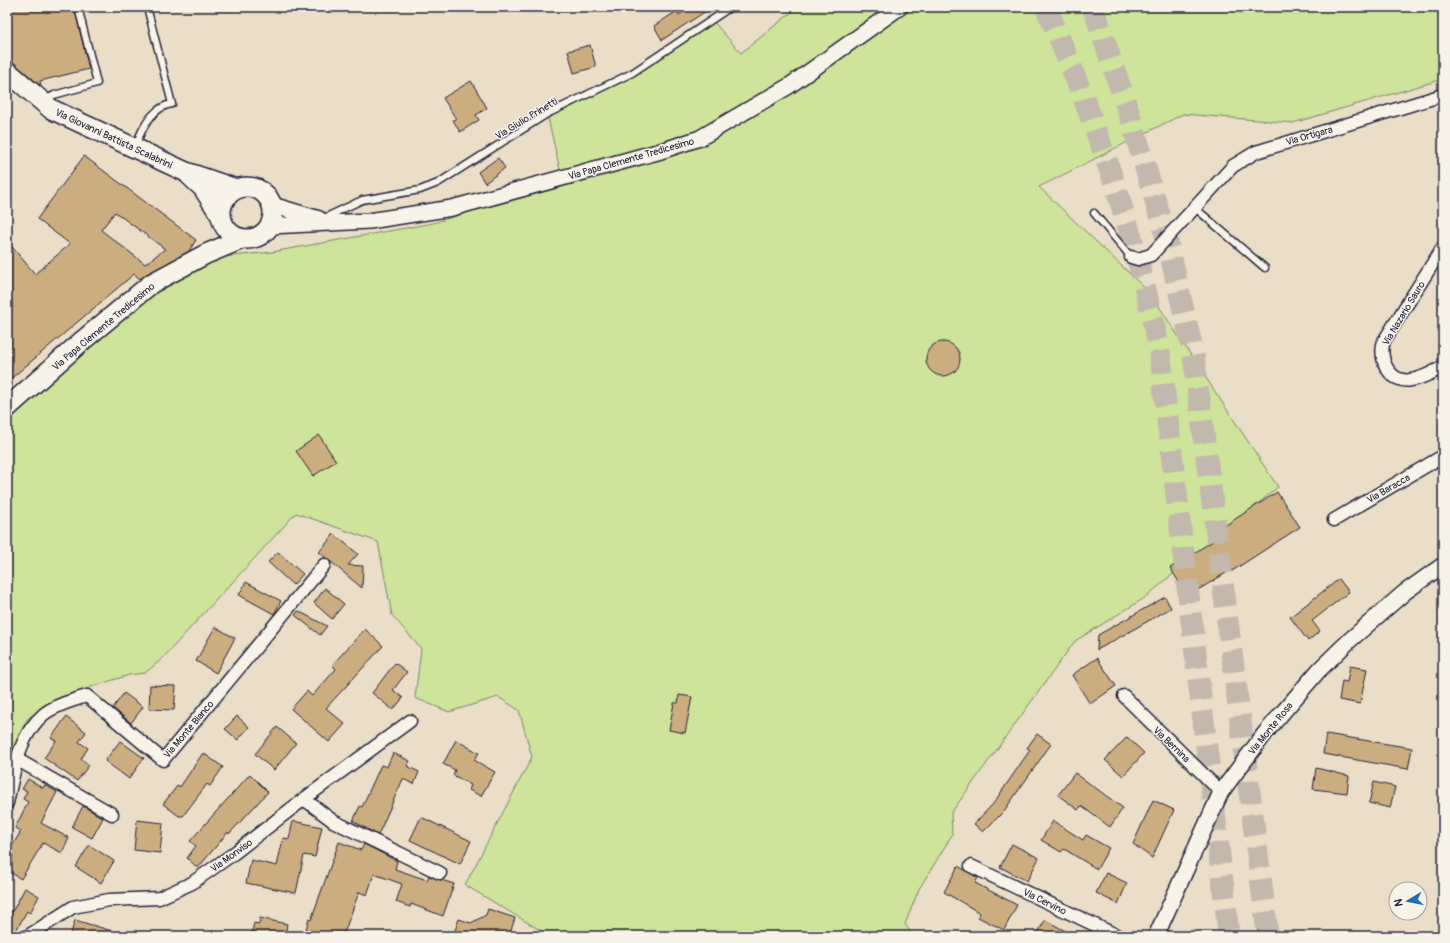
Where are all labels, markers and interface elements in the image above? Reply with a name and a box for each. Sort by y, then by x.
street label: Via Giulio Prinetti [493,95,560,142]
street label: Via Giovanni Battista Scalabrini [53,106,174,171]
street label: Via Ortigara [1284,123,1334,148]
street label: Via Papa Clemente Tredicesimo [567,135,696,183]
street label: Via Nazario Sauro [1380,279,1428,348]
street label: Via Papa Clemente Tredicesimo [50,280,158,373]
street label: Via Baracca [1365,472,1413,506]
street label: Via Monte Bianco [161,698,217,761]
street label: Via Monte Rosa [1246,700,1296,757]
street label: Via Bernina [1150,724,1192,765]
street label: Via Monviso [208,836,255,875]
north arrow [1388,881,1428,921]
street label: Via Cervino [1021,886,1069,918]
text: N [1391,897,1406,907]

